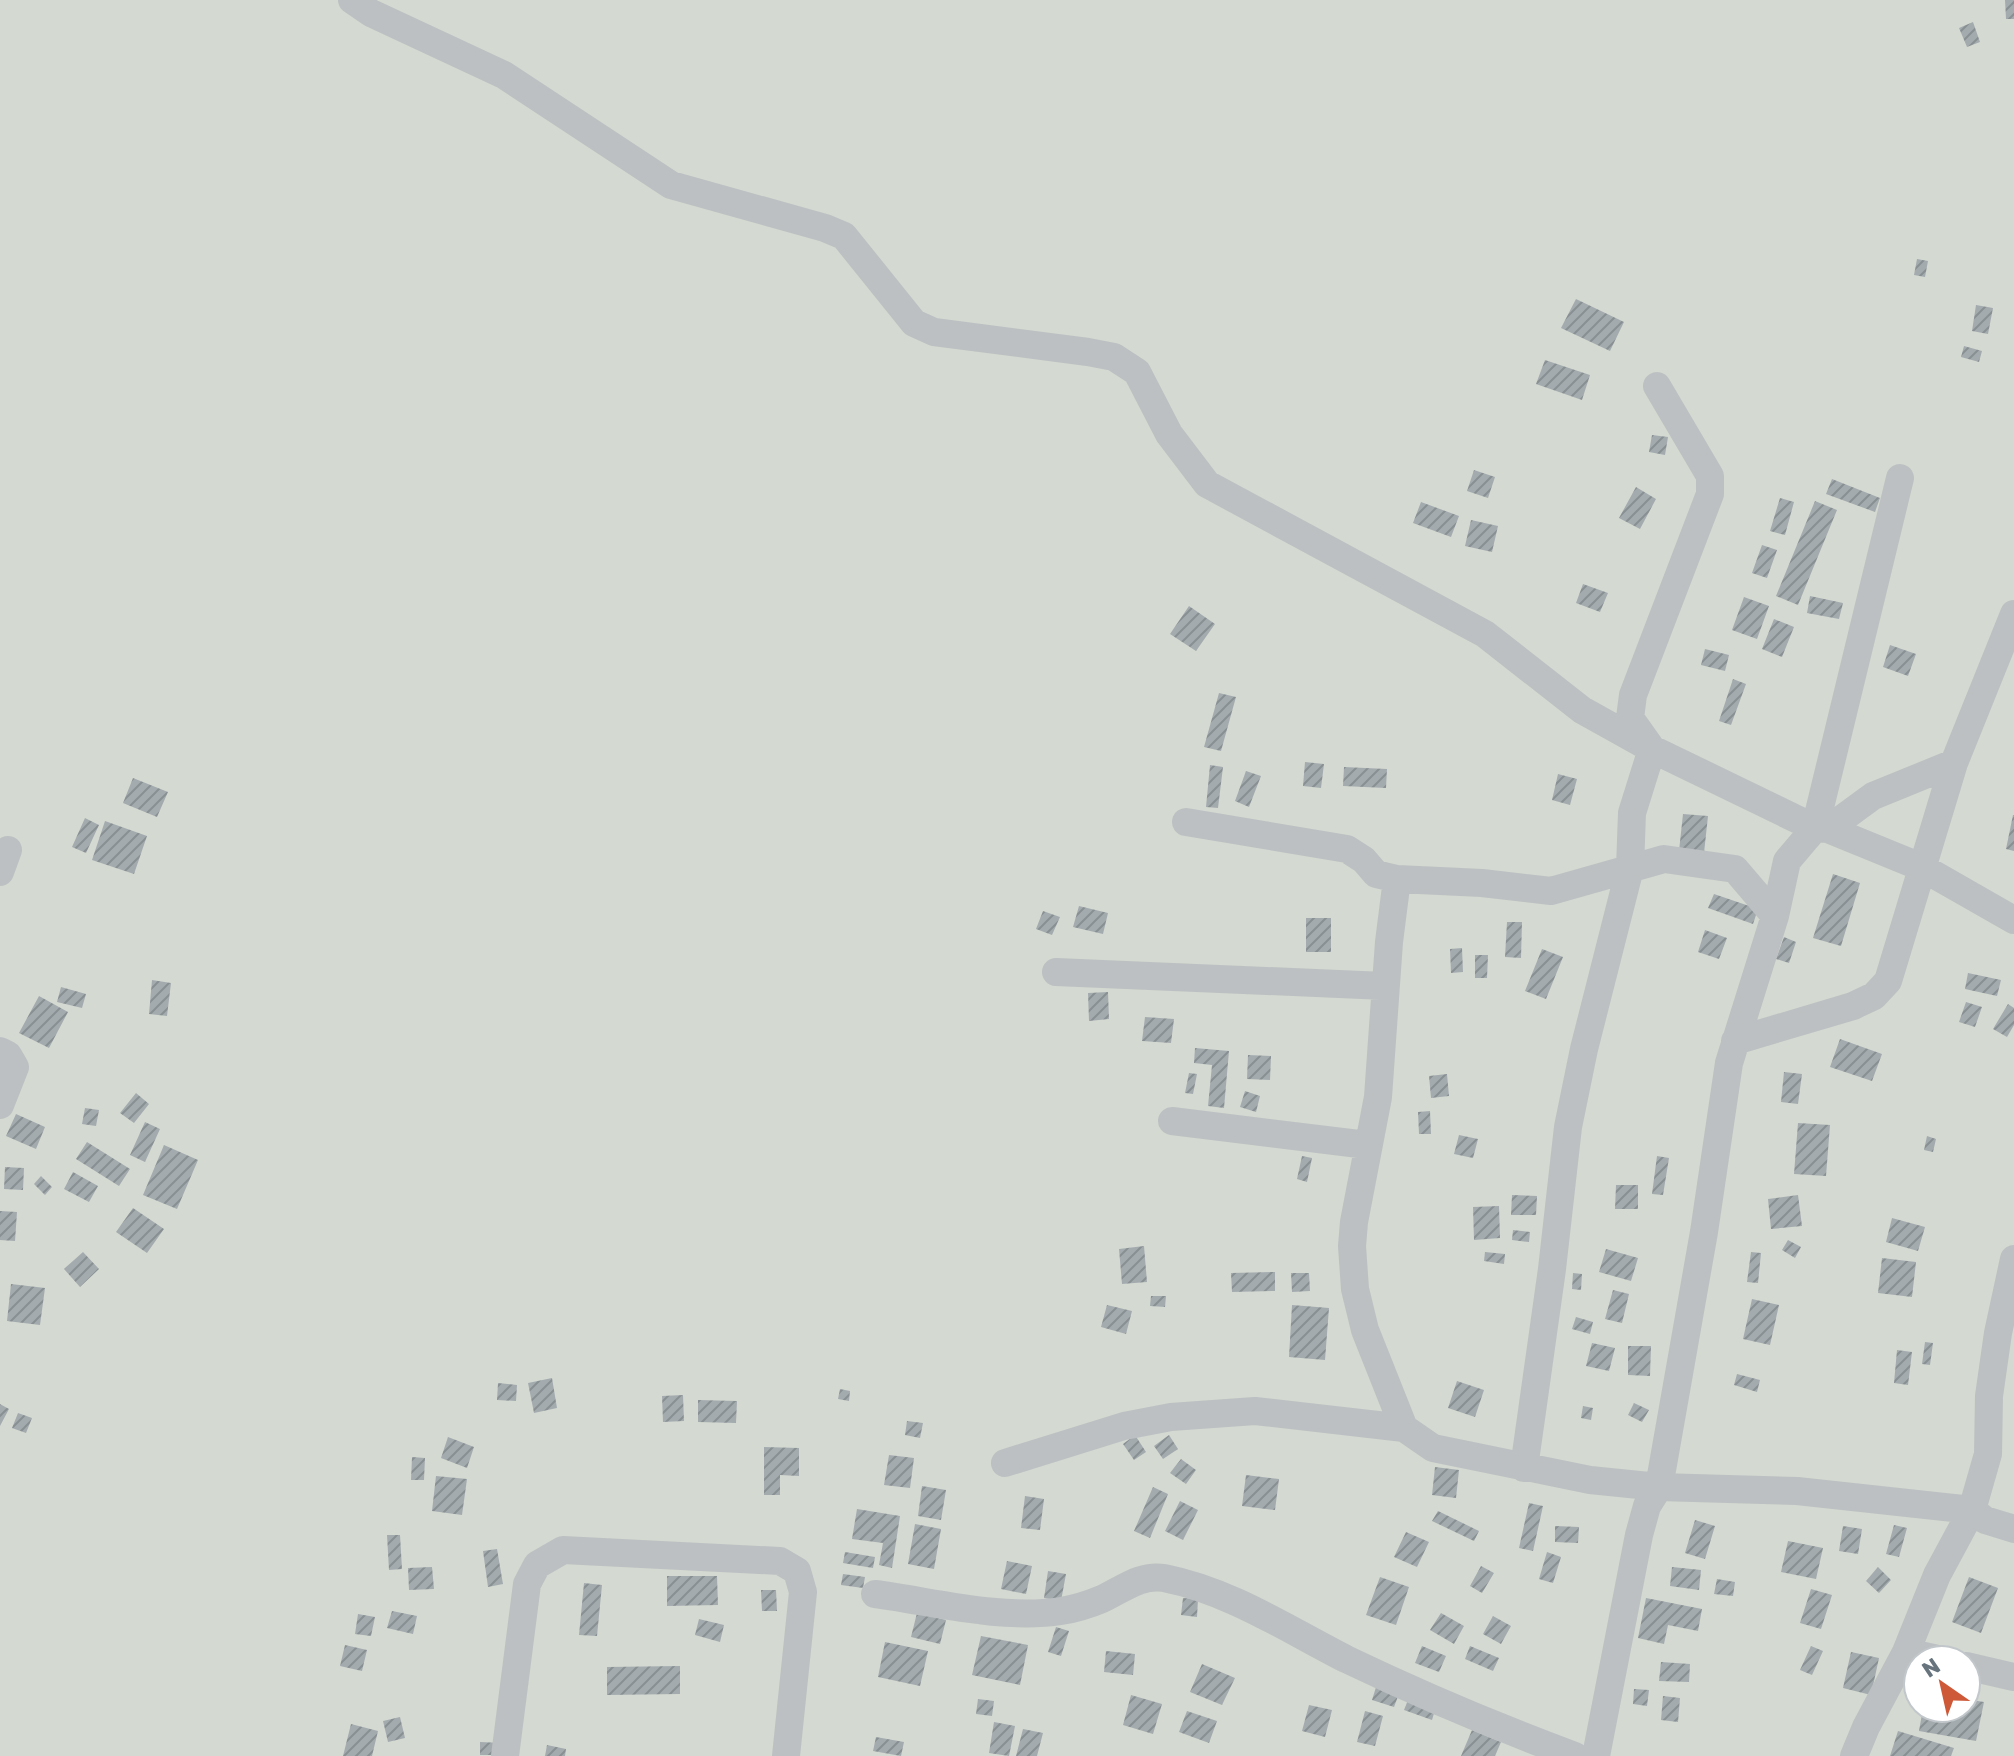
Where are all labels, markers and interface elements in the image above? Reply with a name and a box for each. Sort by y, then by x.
north arrow [1902,1644,1982,1724]
text: N [1917,1652,1945,1683]

